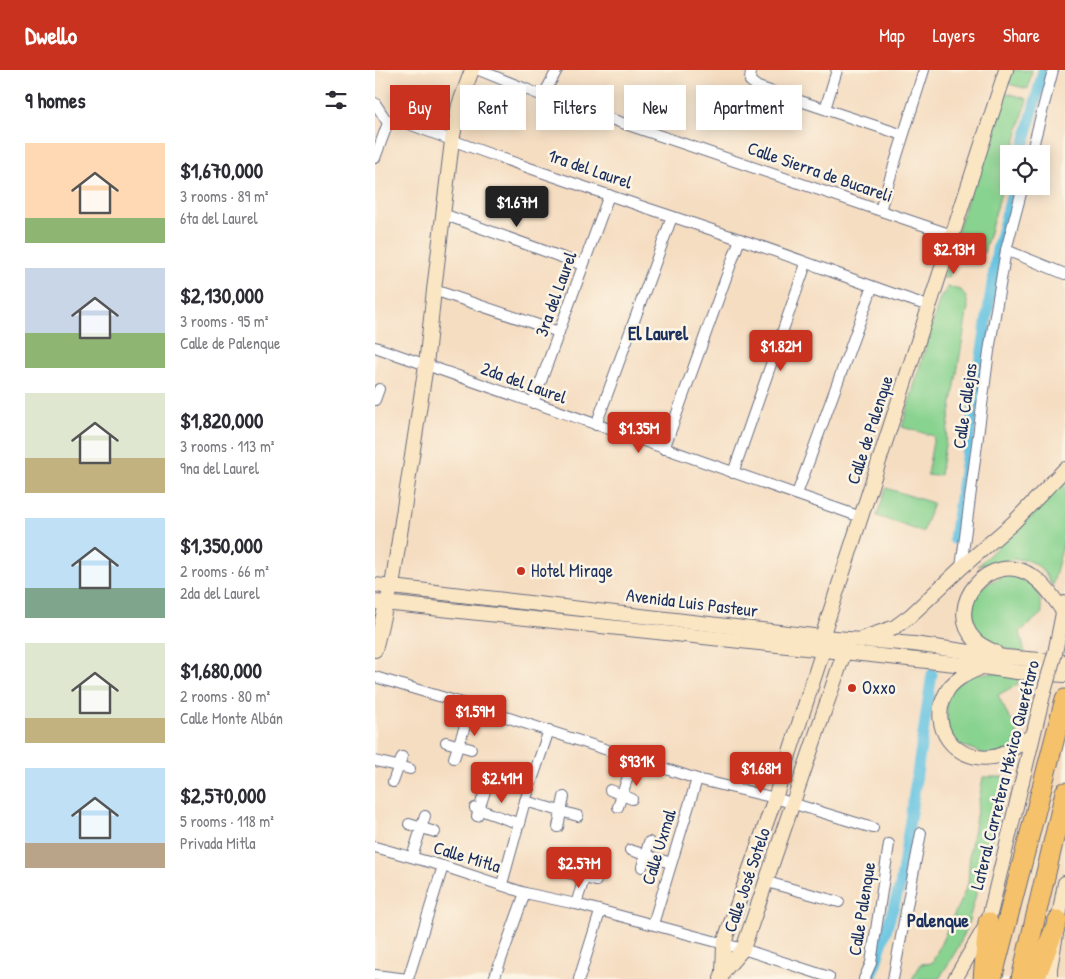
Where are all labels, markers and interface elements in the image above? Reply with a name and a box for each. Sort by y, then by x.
text: Dwello [25,19,77,51]
text: Map [879,23,905,48]
text: Layers [933,23,975,48]
text: Share [1003,23,1040,48]
chip: Buy [390,85,450,130]
chip: Rent [460,85,526,130]
chip: Filters [536,85,614,130]
chip: New [624,85,686,130]
chip: Apartment [696,85,802,130]
text: 9 homes [25,86,86,115]
icon: filters [322,86,350,114]
street label: Calle Sierra de Bucareli [744,135,896,208]
street label: 1ra del Laurel [545,142,636,195]
map controls [1000,145,1050,195]
button: locate [1000,145,1050,195]
text: $1,670,000 [180,156,263,185]
icon: home [65,163,125,223]
text: 3 rooms · 89 m² [180,185,269,207]
pin: $1.67M [476,186,558,228]
text: $1.67M [496,191,538,213]
text: 6ta del Laurel [180,207,258,229]
pin: $2.13M [913,232,995,275]
text: $2.13M [933,238,975,260]
street label: 3ra del Laurel [529,247,583,340]
text: $2,130,000 [180,281,264,310]
icon: home [65,288,125,348]
text: 3 rooms · 95 m² [180,310,268,332]
district label: El Laurel [628,320,689,346]
pin: $1.82M [740,330,822,372]
text: Calle de Palenque [180,332,280,354]
text: $1.82M [760,335,802,357]
street label: 2da del Laurel [478,355,571,410]
street label: Calle Callejas [946,362,983,450]
street label: Calle de Palenque [840,372,899,487]
text: $1,820,000 [180,406,263,435]
pin: $1.35M [598,412,680,454]
icon: home [65,413,125,473]
text: $1.35M [619,417,659,439]
text: 3 rooms · 113 m² [180,435,275,457]
text: 9na del Laurel [180,457,259,479]
text: $1,350,000 [180,531,263,560]
icon: home [65,538,125,598]
place label: Hotel Mirage [531,558,613,583]
text: 2 rooms · 66 m² [180,560,269,582]
marker: Hotel Mirage [515,565,527,577]
text: 2da del Laurel [180,582,260,604]
street label: Avenida Luis Pasteur [625,582,759,623]
text: $1,680,000 [180,656,262,685]
street label: Lateral Carretera México Querétaro [964,658,1045,892]
icon: home [65,663,125,723]
place label: Oxxo [862,675,895,700]
marker: Oxxo [846,682,858,694]
text: 2 rooms · 80 m² [180,685,270,707]
pin: $1.59M [434,694,516,737]
text: $1.59M [455,700,495,722]
text: Calle Monte Albán [180,707,283,729]
pin: $931K [602,744,672,787]
text: $931K [619,750,655,772]
pin: $1.68M [720,752,802,794]
text: $1.68M [741,757,781,779]
pin: $2.41M [461,762,543,804]
text: $2.41M [482,767,522,789]
text: $2,570,000 [180,781,266,810]
icon: home [65,788,125,848]
street label: Calle Uxmal [635,806,682,888]
text: 5 rooms · 118 m² [180,810,274,832]
street label: Calle José Sotelo [717,824,776,935]
text: Privada Mitla [180,832,255,854]
street label: Calle Mitla [431,835,504,879]
pin: $2.57M [538,846,620,889]
text: $2.57M [557,852,601,874]
street label: Calle Palenque [842,860,881,958]
district label: Palenque [907,907,969,934]

